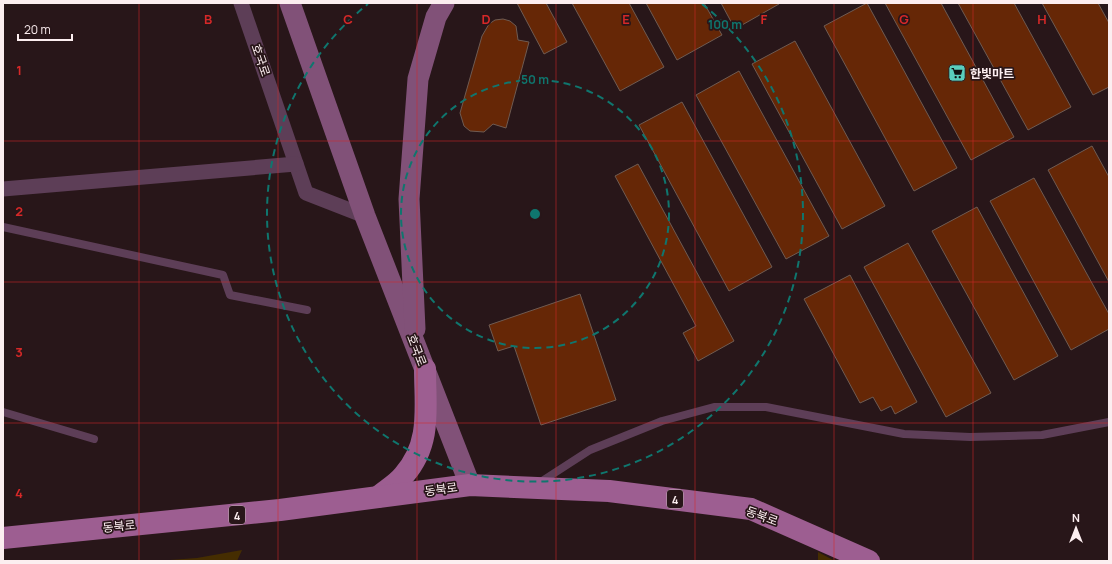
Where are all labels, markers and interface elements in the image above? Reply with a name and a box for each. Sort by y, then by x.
text: B [204,10,212,28]
text: C [343,10,353,28]
text: D [481,10,491,28]
text: E [622,10,630,28]
text: F [761,10,768,28]
text: G [899,10,909,28]
text: H [1037,10,1047,28]
scale bar [18,16,72,42]
text: 100 m [708,16,742,33]
text: 20 m [24,21,51,38]
street label: 호국로 [248,42,274,78]
text: 1 [16,61,22,79]
supermarket icon: 한빛마트 [947,63,967,83]
place label: 한빛마트 [970,65,1014,82]
text: 50 m [521,71,549,88]
text: 2 [15,202,23,220]
centre of rings [528,207,542,221]
street label: 호국로 [403,331,431,369]
text: 3 [15,343,23,361]
street label: 동북로 [423,478,459,500]
text: 4 [15,484,23,502]
road number: 4 [667,490,683,508]
street label: 동북로 [744,502,780,530]
road number: 4 [229,506,245,524]
north arrow [1056,508,1096,548]
text: N [1072,510,1080,525]
street label: 동북로 [102,516,136,536]

